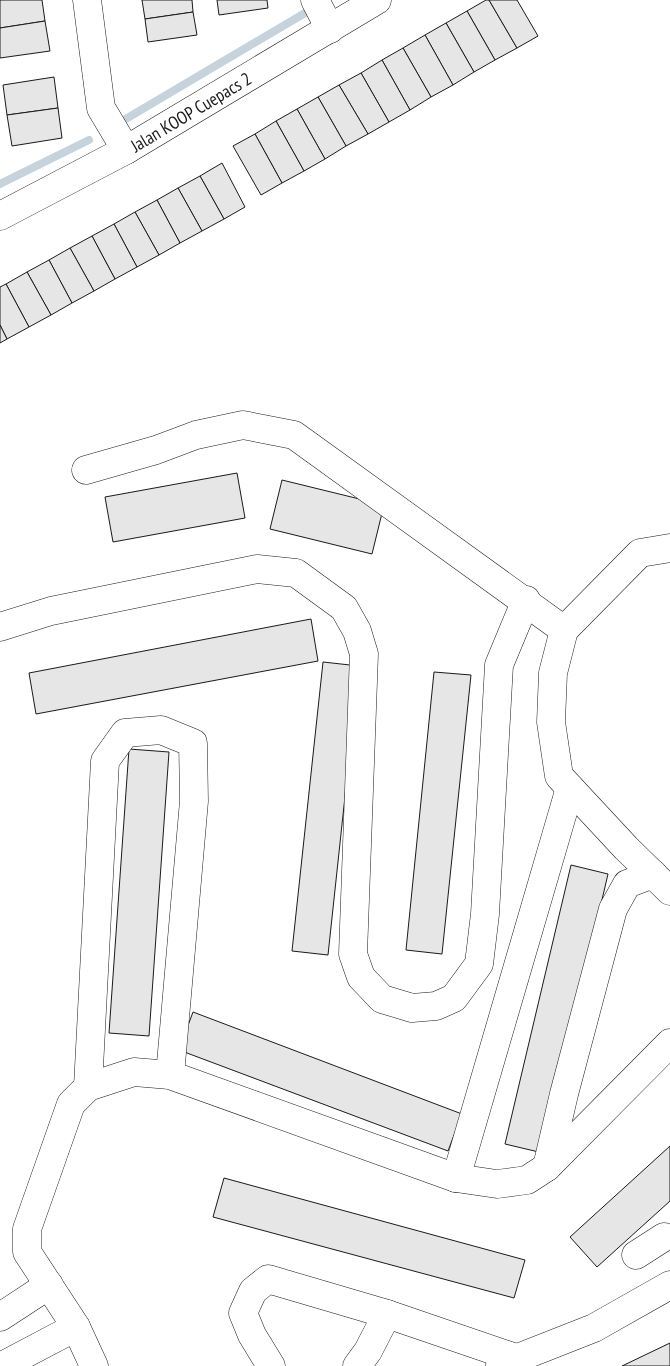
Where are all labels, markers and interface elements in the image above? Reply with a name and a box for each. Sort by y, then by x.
street label: Jalan KOOP Cuepacs 2 [126,67,256,158]

